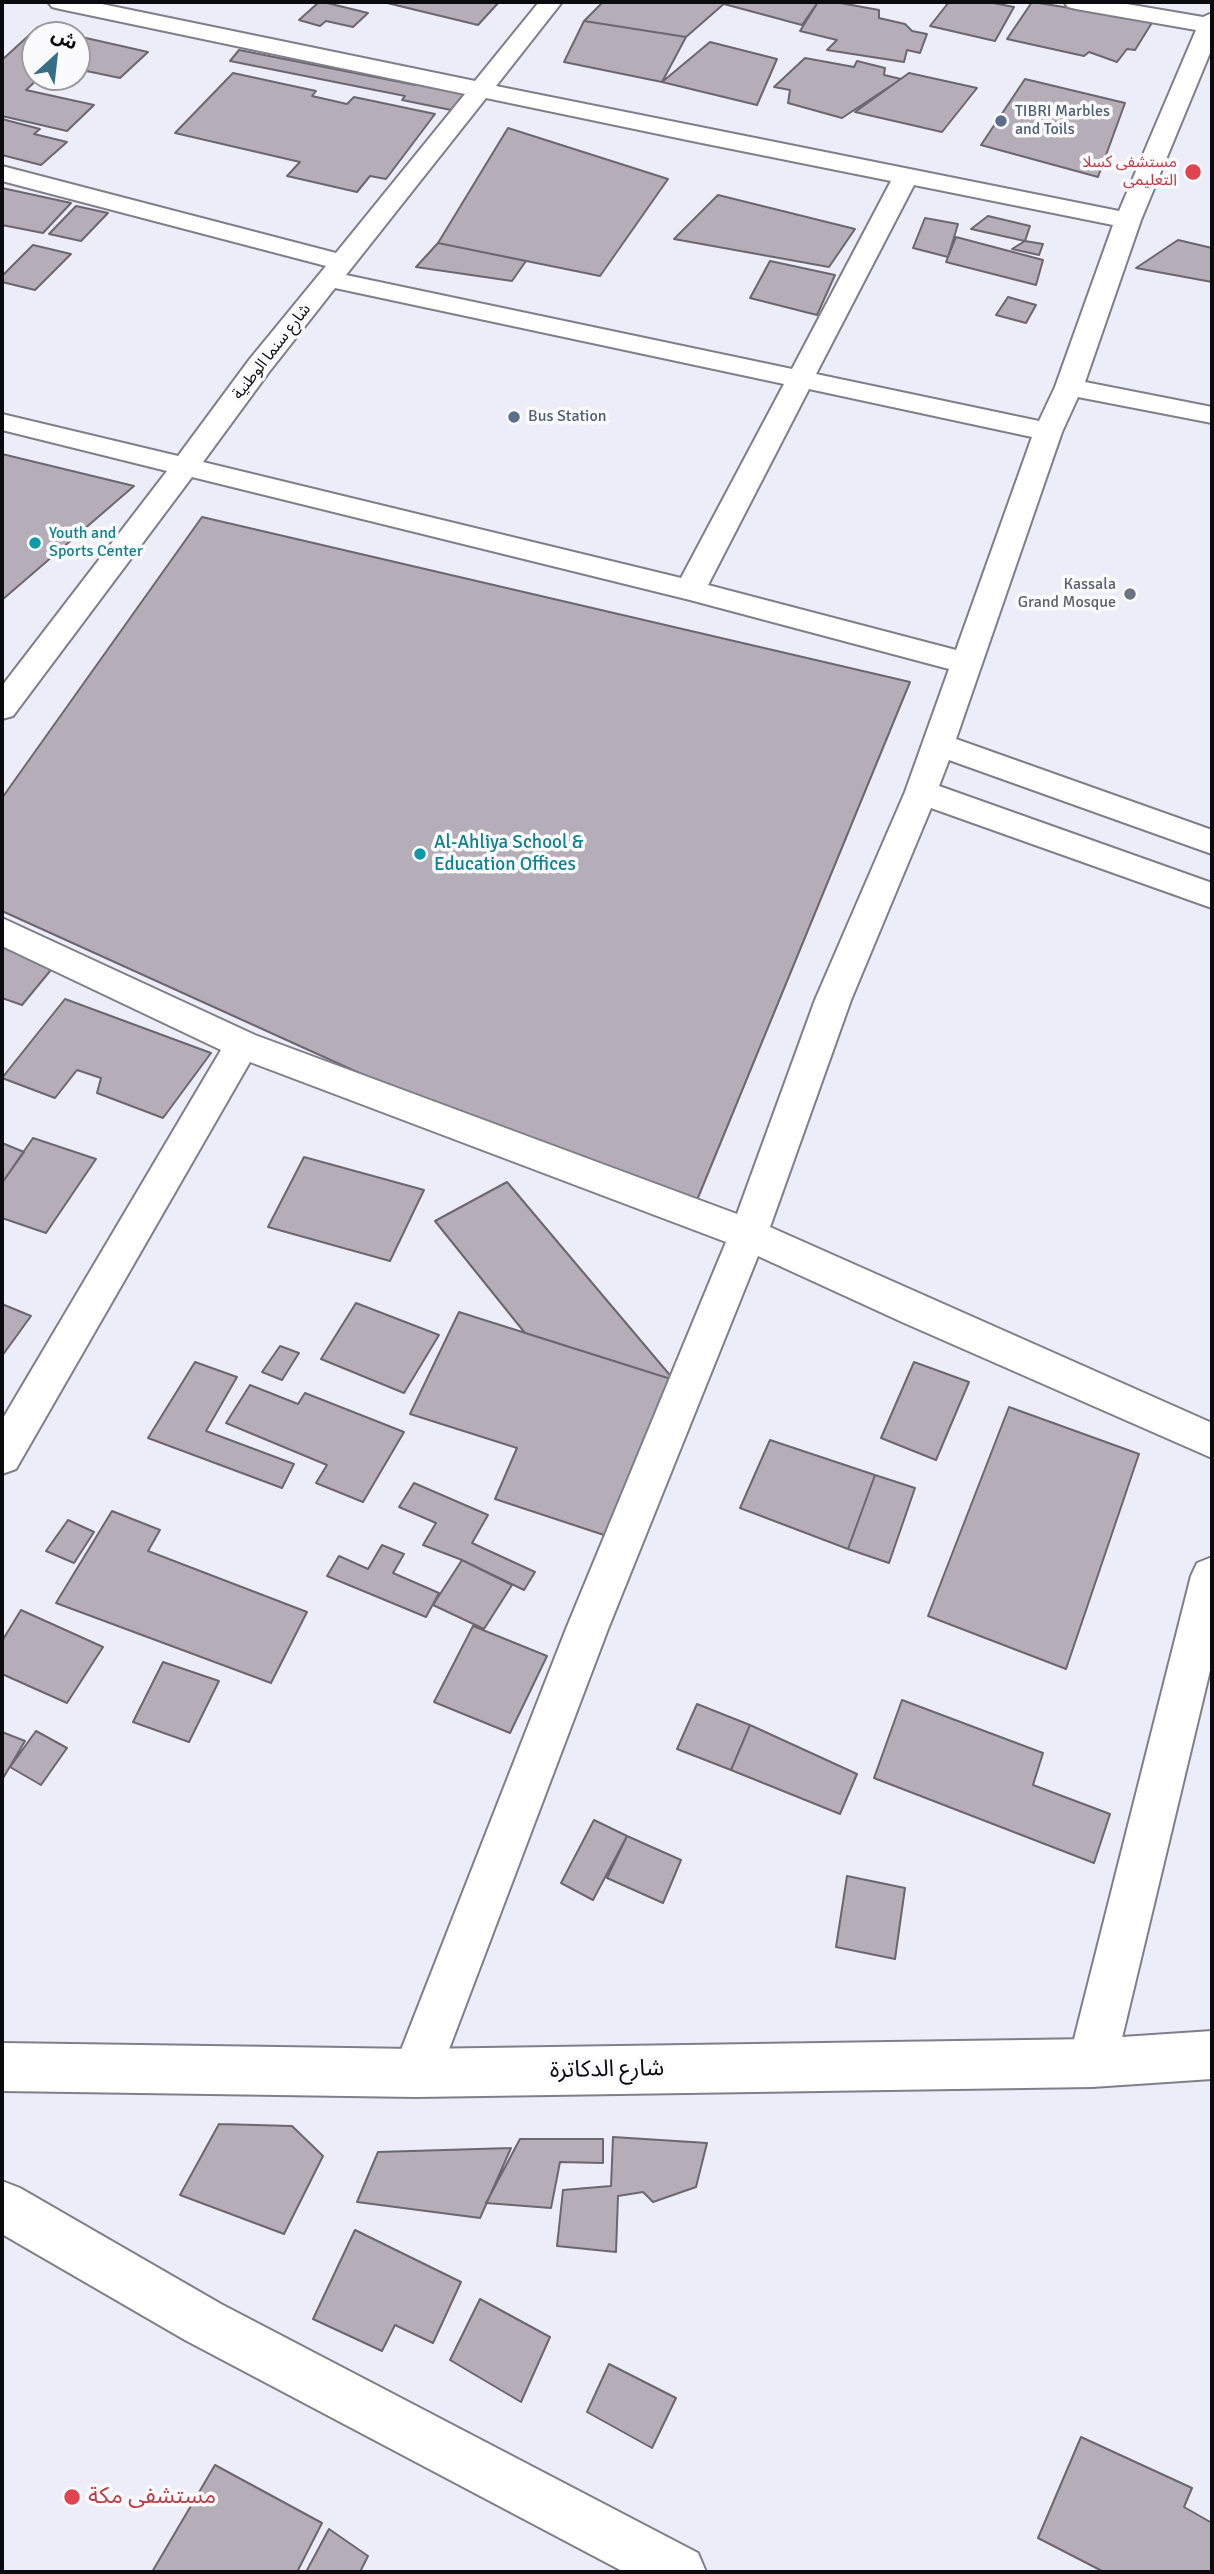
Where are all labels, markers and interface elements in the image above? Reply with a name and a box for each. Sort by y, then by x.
north arrow [21,21,91,91]
text: ش [48,22,82,56]
place label: TIBRI Marbles and Toils [1015,102,1110,140]
marker: TIBRI Marbles and Toils [993,113,1009,129]
place label: مستشفى كسلا التعليمى [1082,153,1177,191]
marker: مستشفى كسلا التعليمى [1183,162,1203,182]
street label: شارع سنما الوطنية [229,300,315,404]
place label: Bus Station [528,407,606,427]
marker: Bus Station [506,409,522,425]
place label: Youth and Sports Center [49,524,143,562]
marker: Youth and Sports Center [27,535,43,551]
place label: Kassala Grand Mosque [1018,575,1116,613]
marker: Kassala Grand Mosque [1122,586,1138,602]
place label: Al-Ahliya School & Education Offices [434,832,584,876]
marker: Al-Ahliya School & Education Offices [412,846,428,862]
street label: شارع الدكاترة [550,2055,664,2085]
place label: مستشفى مكة [88,2483,216,2511]
marker: مستشفى مكة [62,2487,82,2507]

